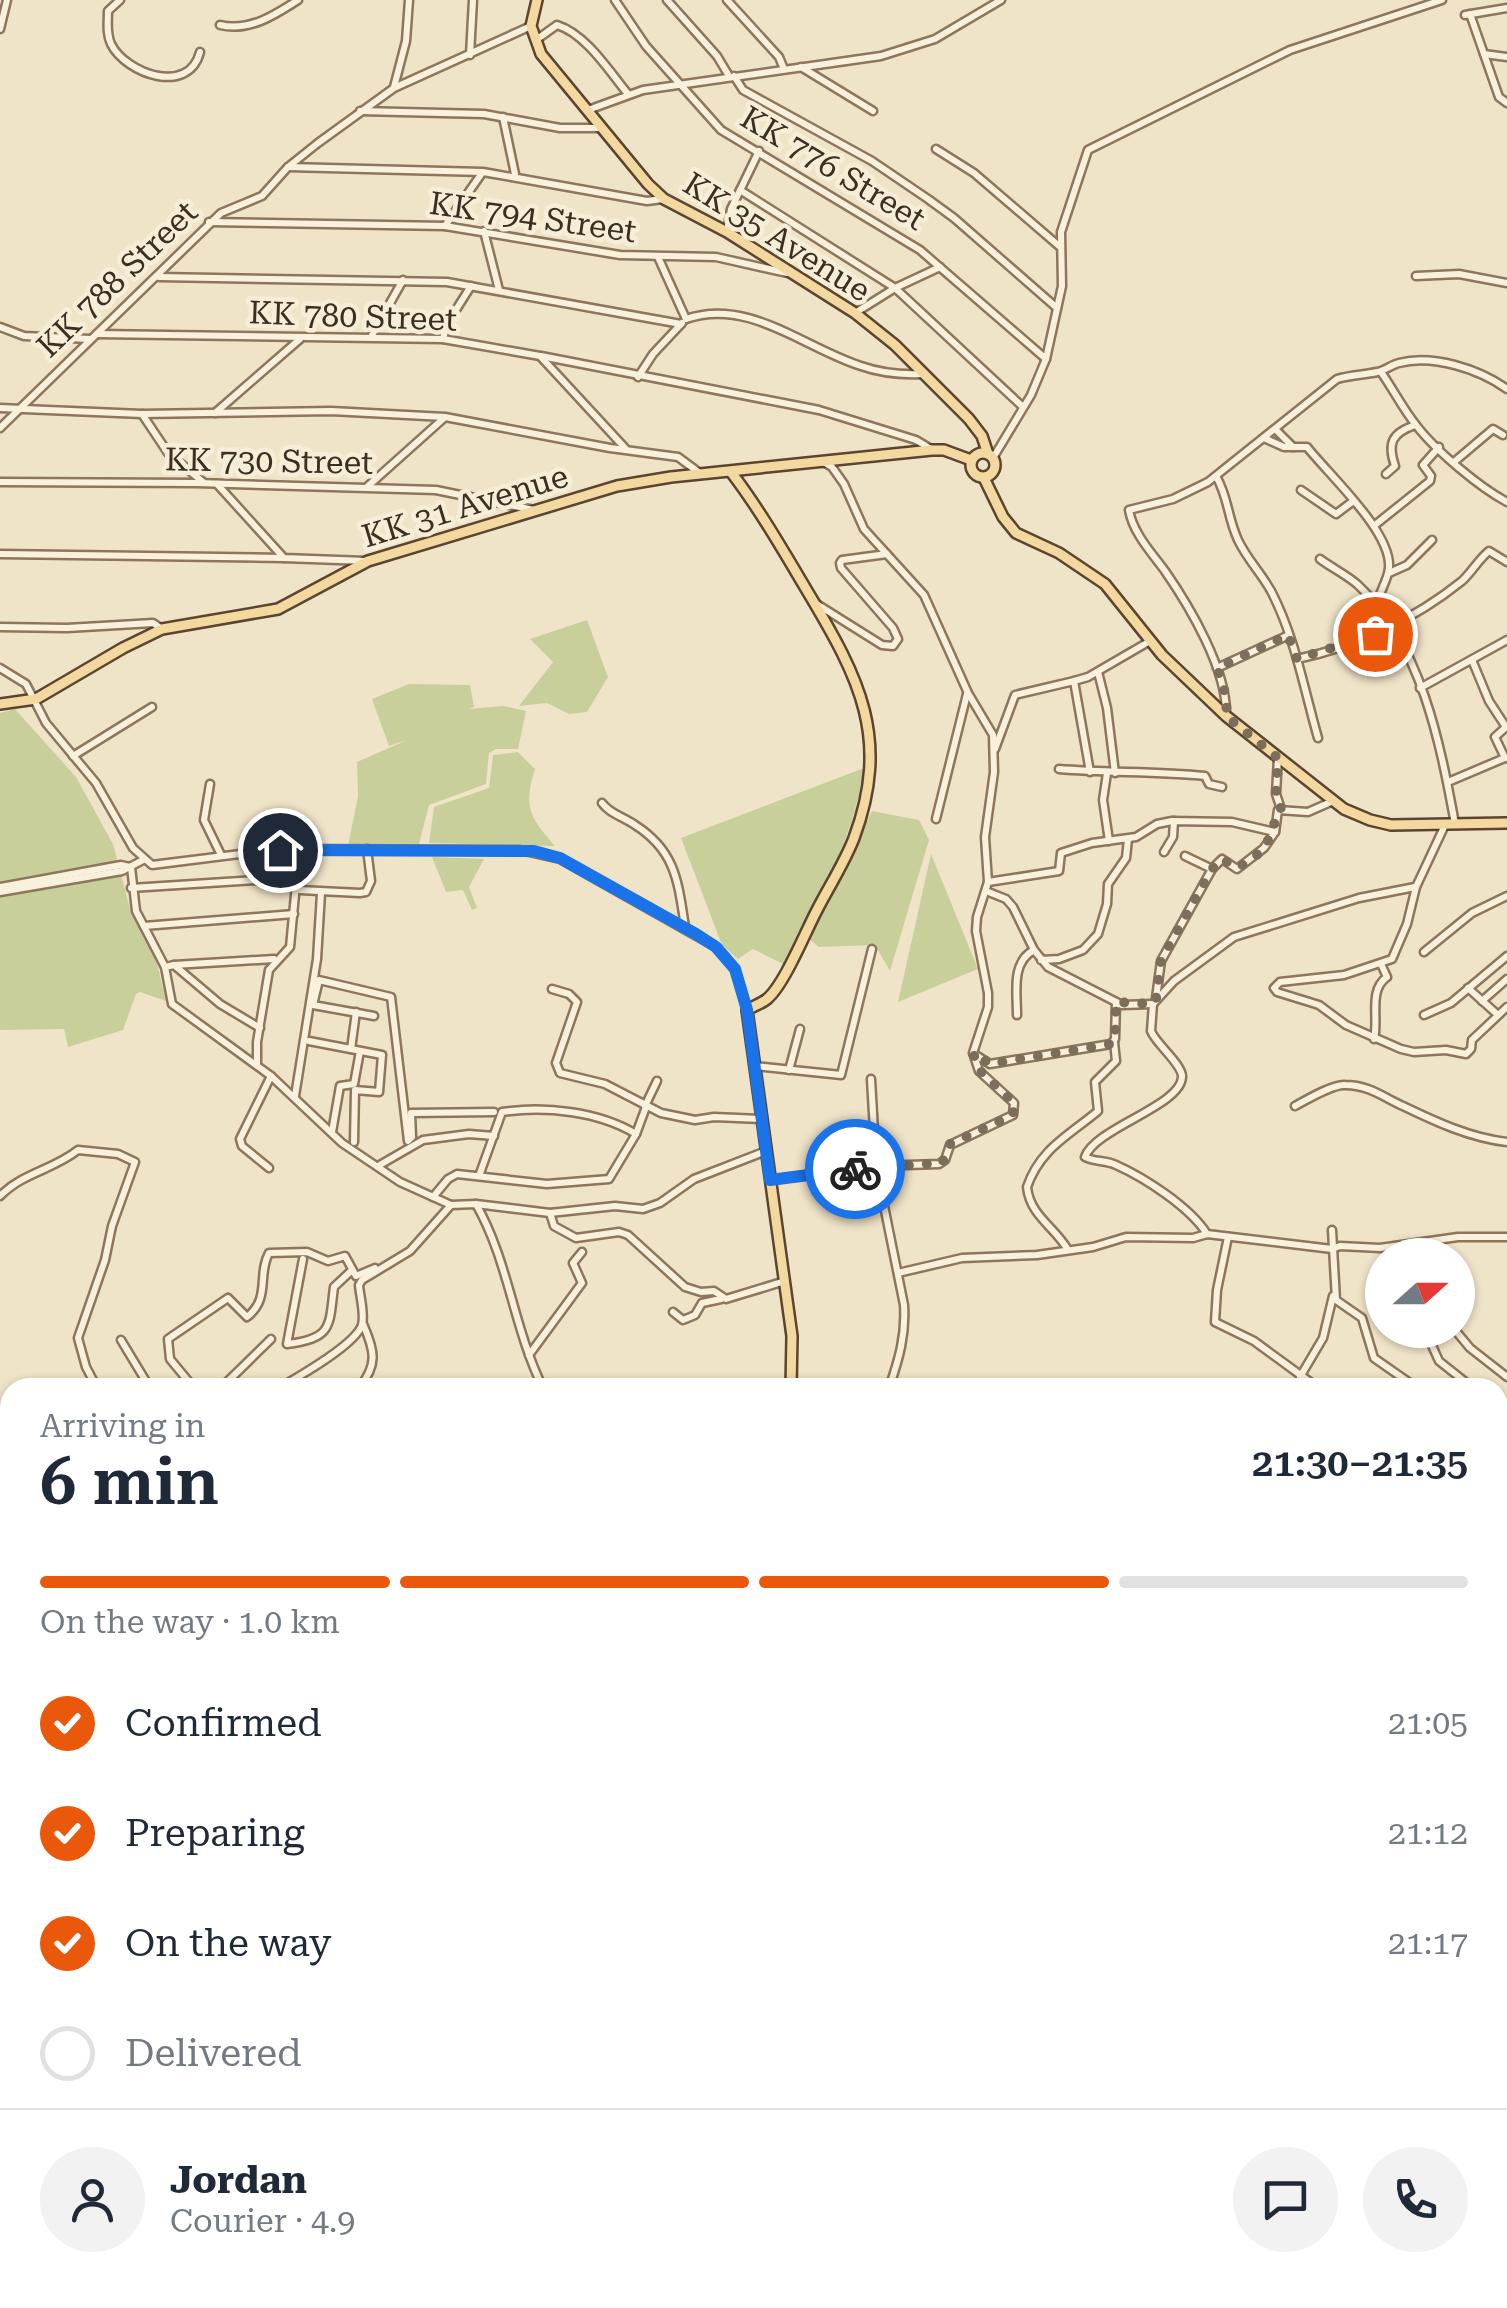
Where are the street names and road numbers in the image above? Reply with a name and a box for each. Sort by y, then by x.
street label: KK 776 Street [734,98,932,238]
street label: KK 35 Avenue [676,164,878,310]
street label: KK 794 Street [427,184,639,250]
street label: KK 788 Street [29,193,205,365]
street label: KK 780 Street [248,293,458,339]
street label: KK 730 Street [165,440,374,482]
street label: KK 31 Avenue [357,457,573,555]

